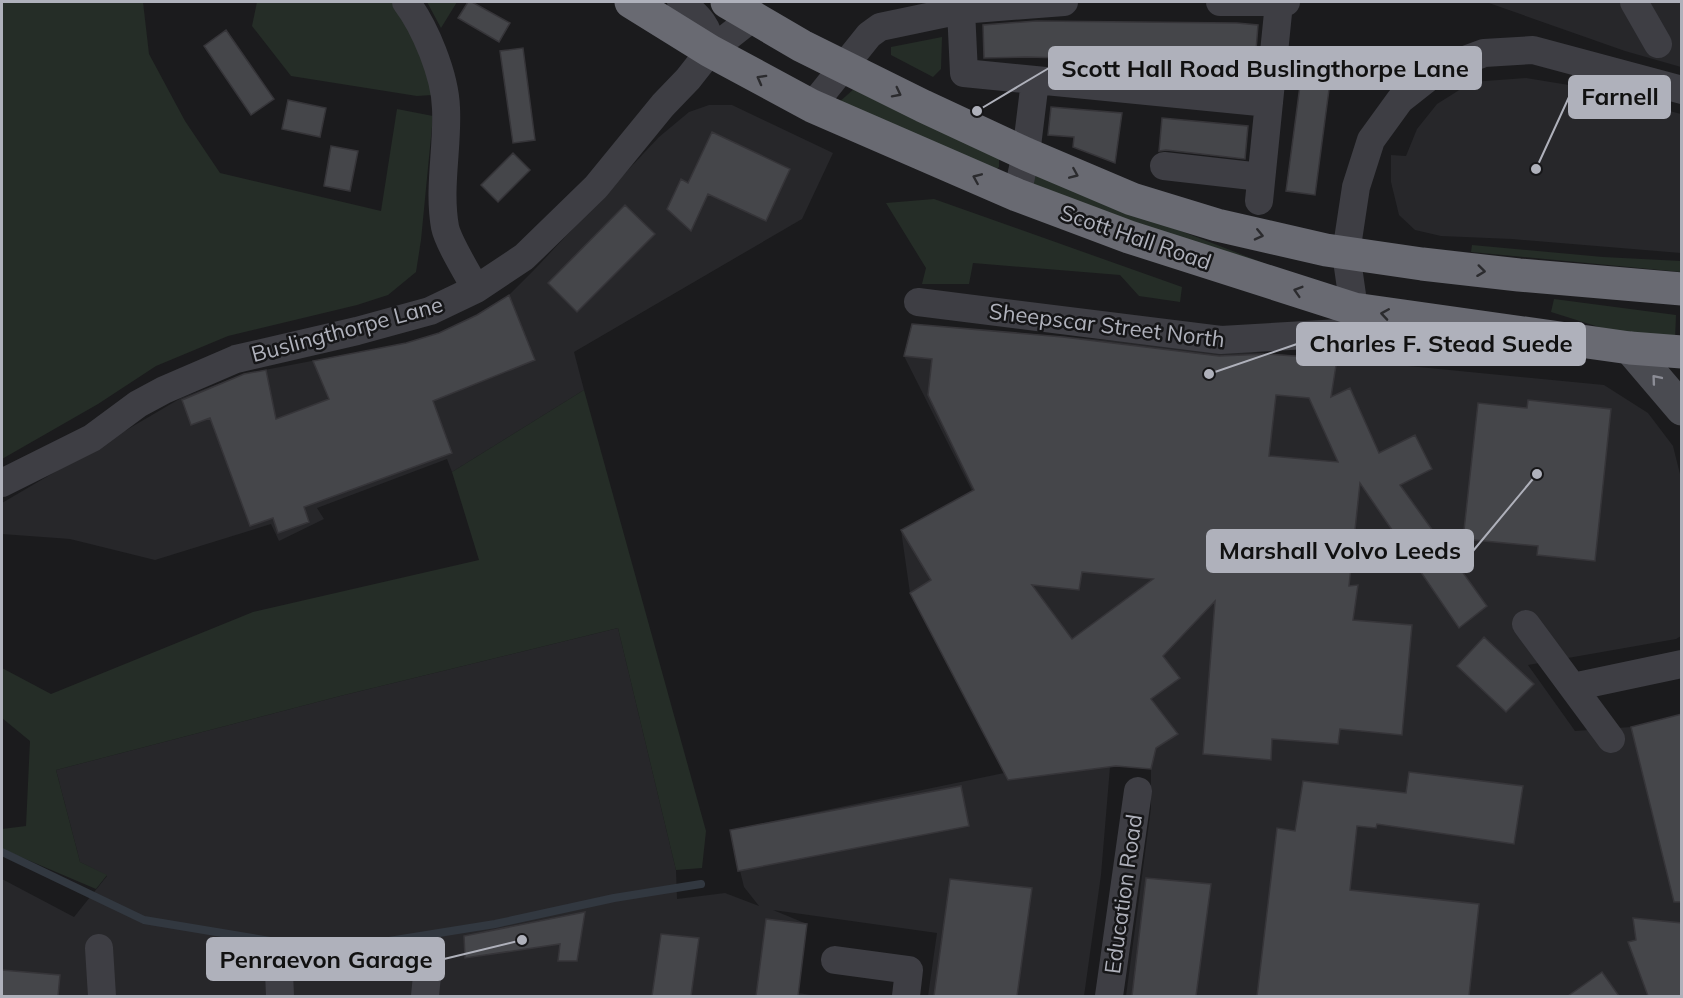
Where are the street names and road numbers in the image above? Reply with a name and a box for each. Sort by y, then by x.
street label: Scott Hall Road [1057,198,1215,276]
street label: Buslingthorpe Lane [248,290,446,368]
street label: Sheepscar Street North [988,297,1226,353]
street label: Education Road [1098,812,1148,976]

